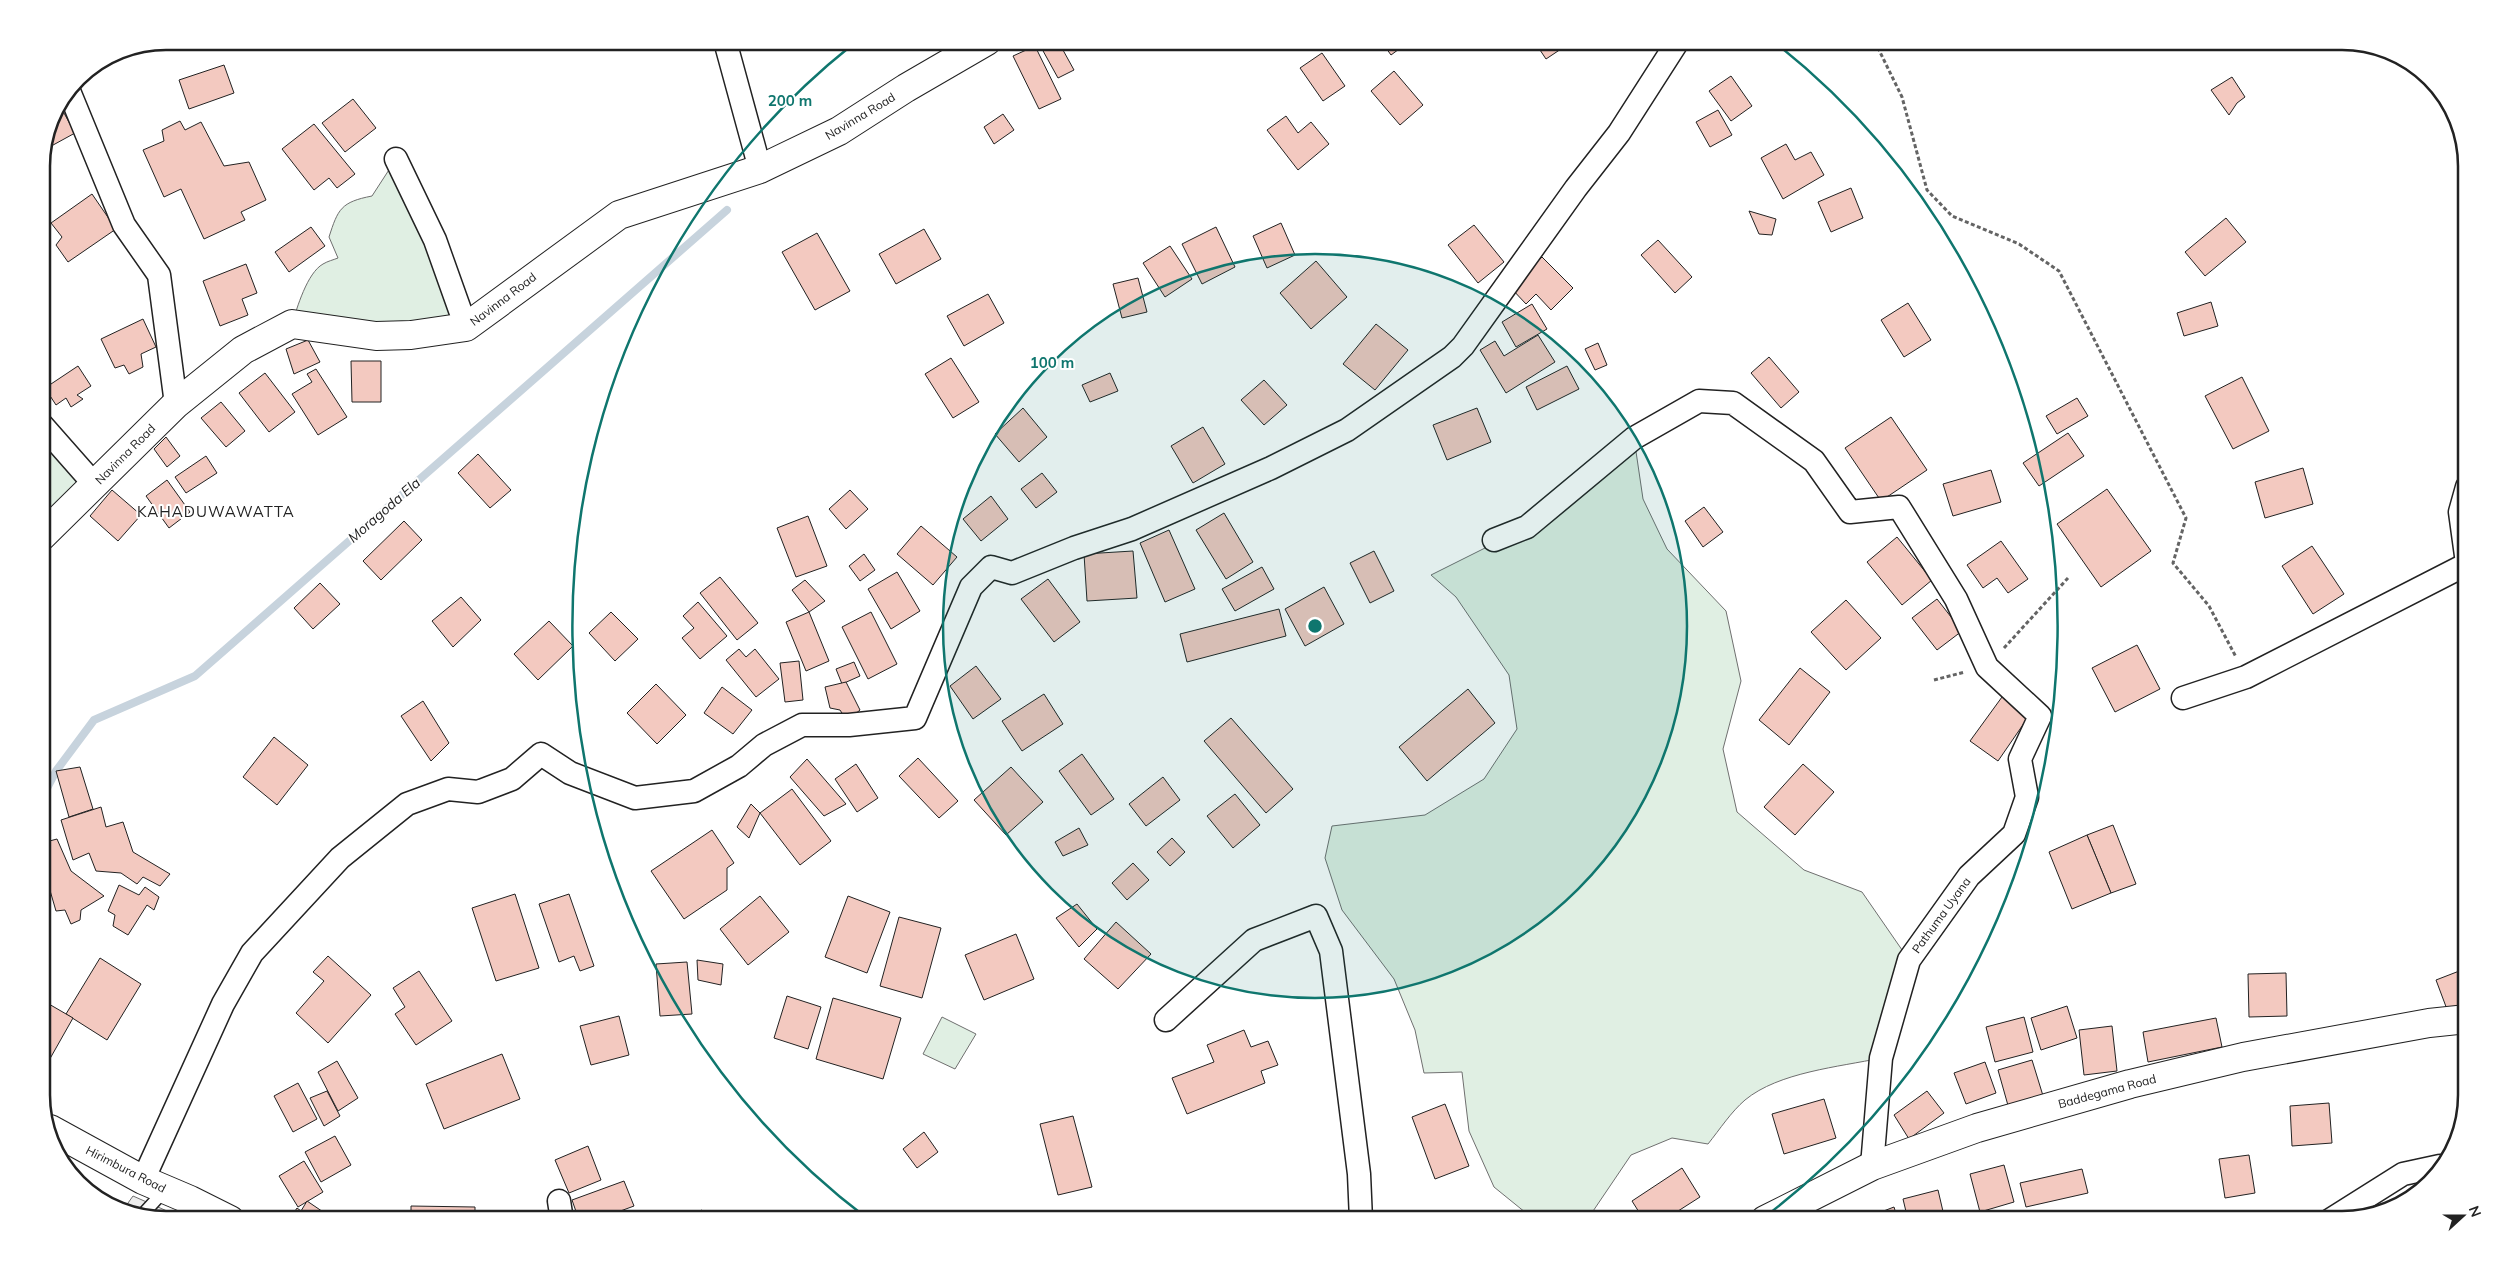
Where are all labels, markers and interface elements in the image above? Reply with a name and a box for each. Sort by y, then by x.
street label: Navinna Road [822,89,898,143]
text: 200 m [768,91,812,110]
street label: Navinna Road [467,269,539,329]
text: 100 m [1030,353,1074,372]
street label: Navinna Road [92,421,158,487]
water label: Moragoda Ela [344,474,424,546]
district label: KAHADUWAWATTA [137,502,295,521]
centre of rings [1306,617,1324,635]
street label: Pathuma Uyana [1908,874,1974,956]
street label: Baddegama Road [2056,1071,2158,1111]
street label: Hirimbura Road [83,1142,169,1196]
north arrow [2438,1191,2488,1241]
text: N [2465,1203,2485,1220]

